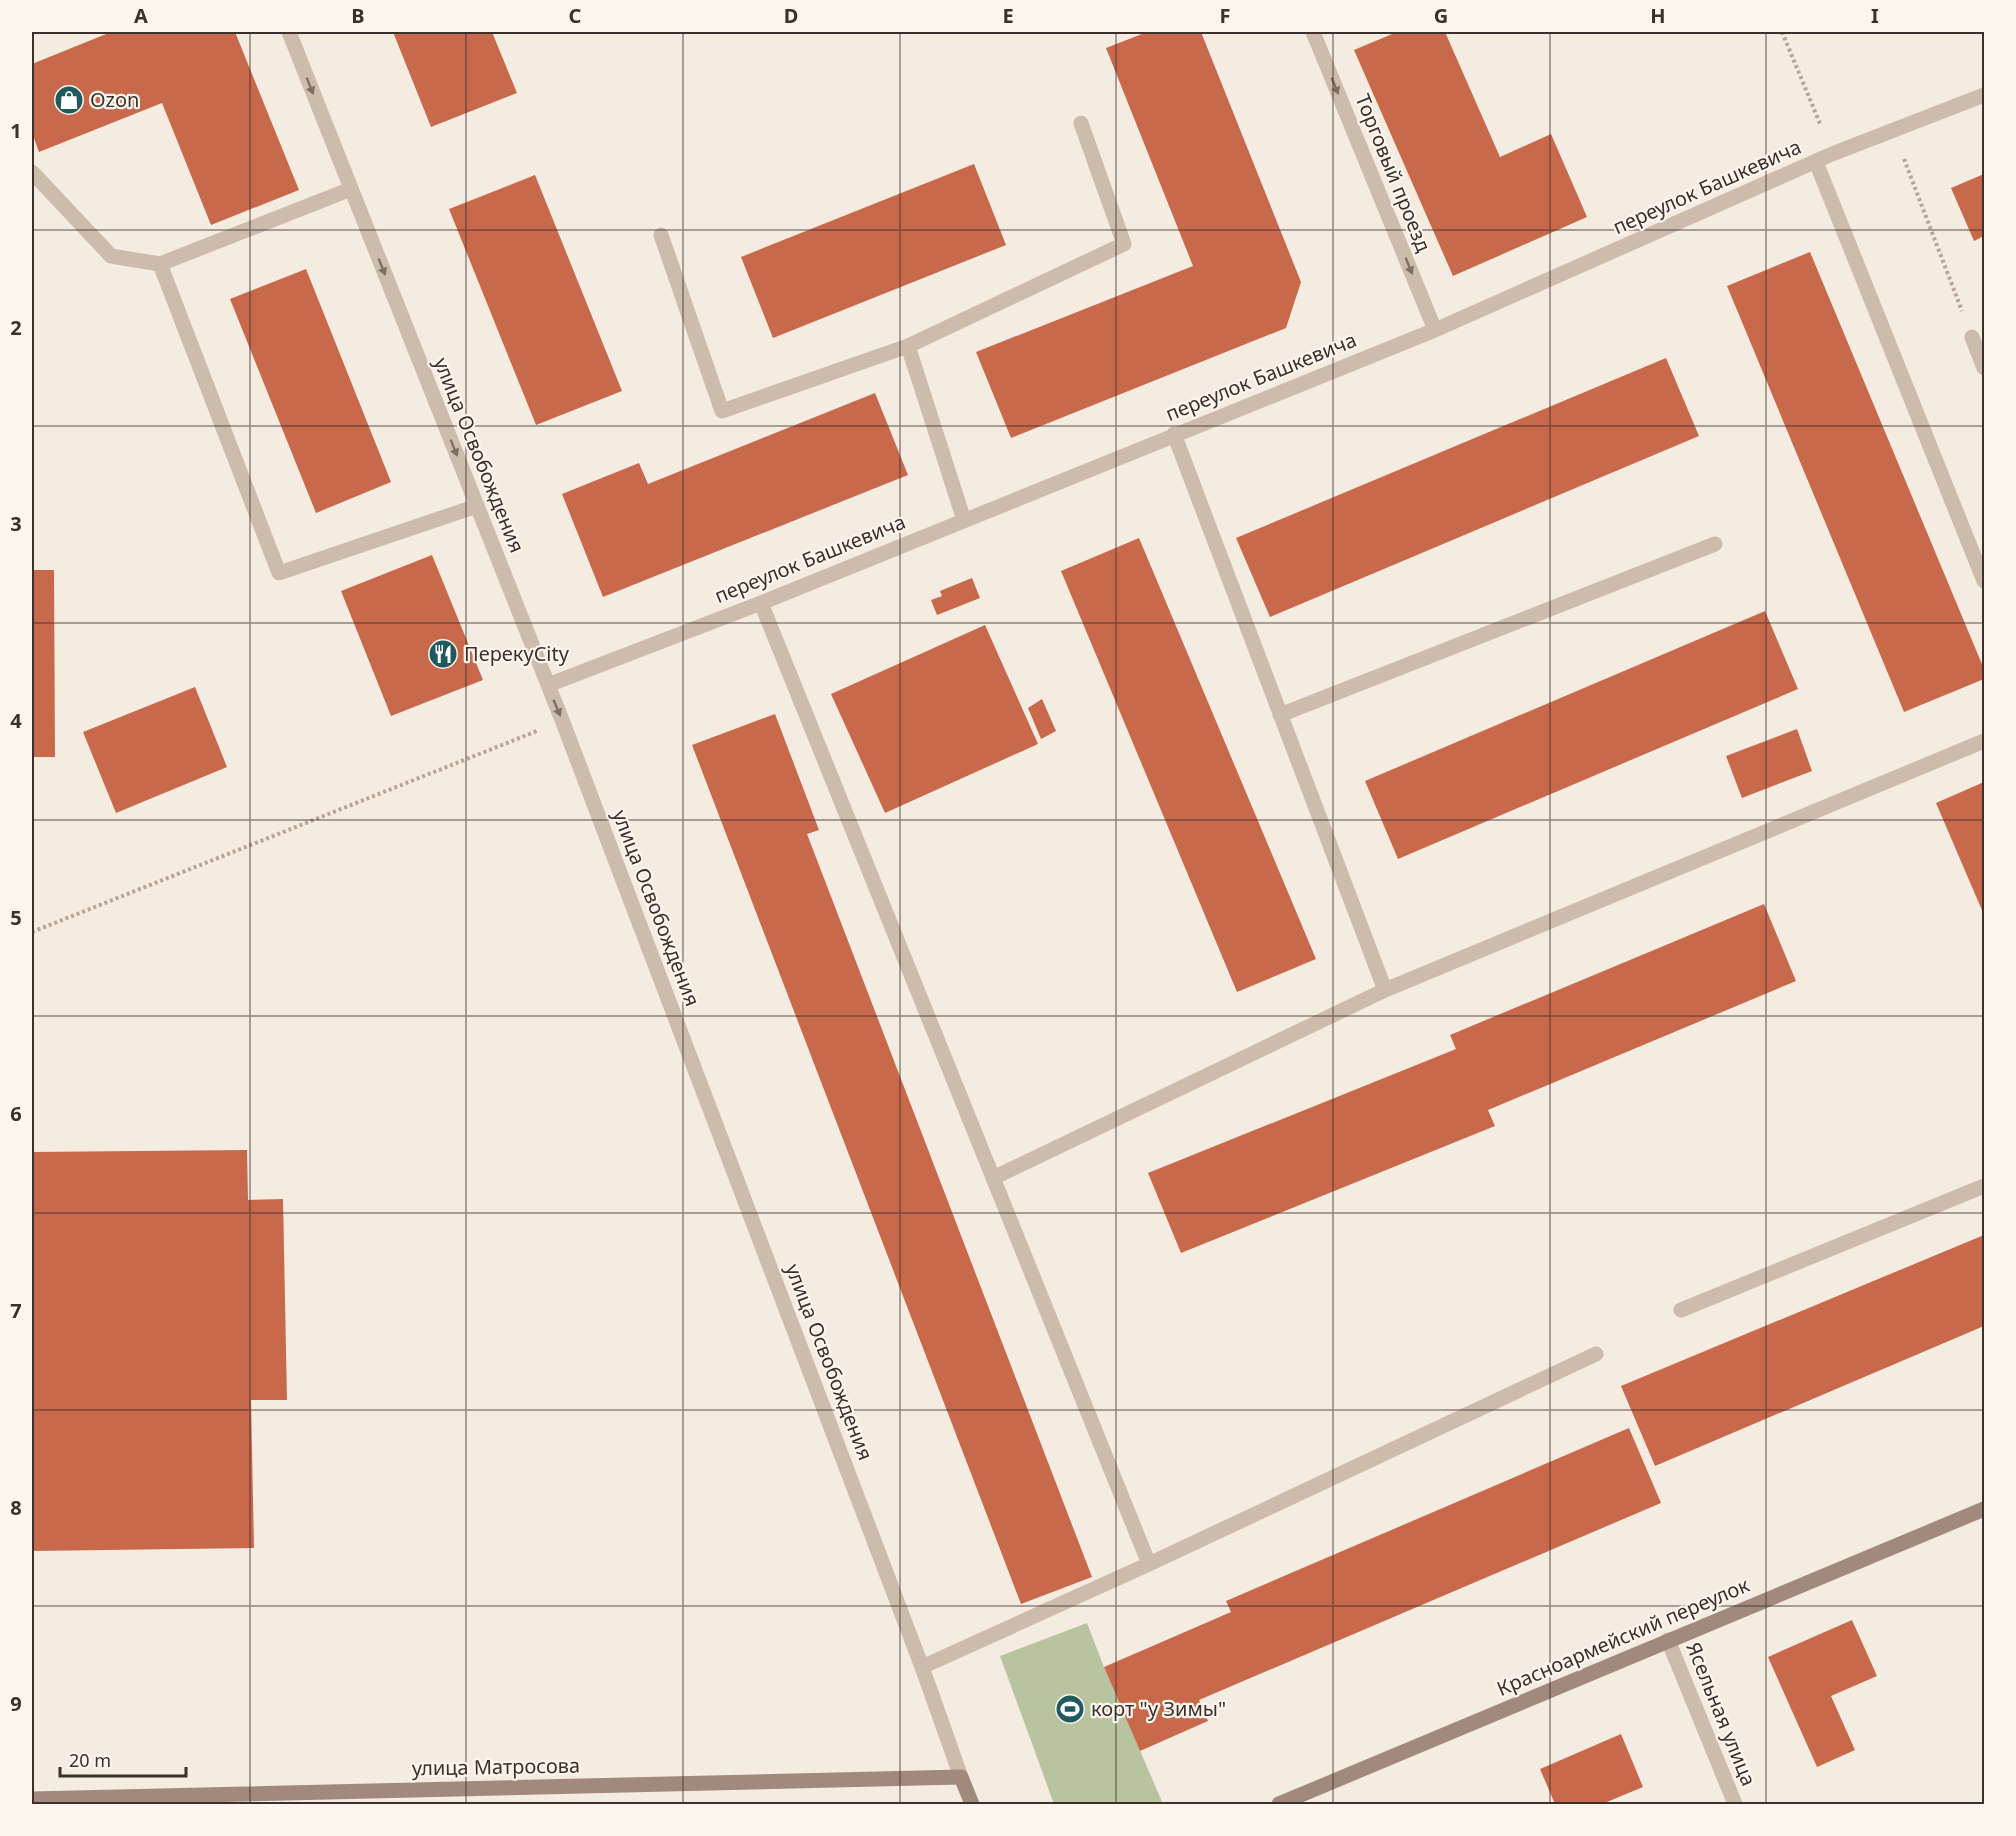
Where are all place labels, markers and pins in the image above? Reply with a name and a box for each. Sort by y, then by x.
shop icon: Ozon [53,84,85,116]
place label: Ozon [90,86,139,113]
restaurant icon: ПерекуCity [427,638,459,670]
place label: ПерекуCity [464,640,570,667]
sports icon: корт "у Зимы" [1054,1693,1086,1725]
place label: корт "у Зимы" [1091,1695,1226,1722]

